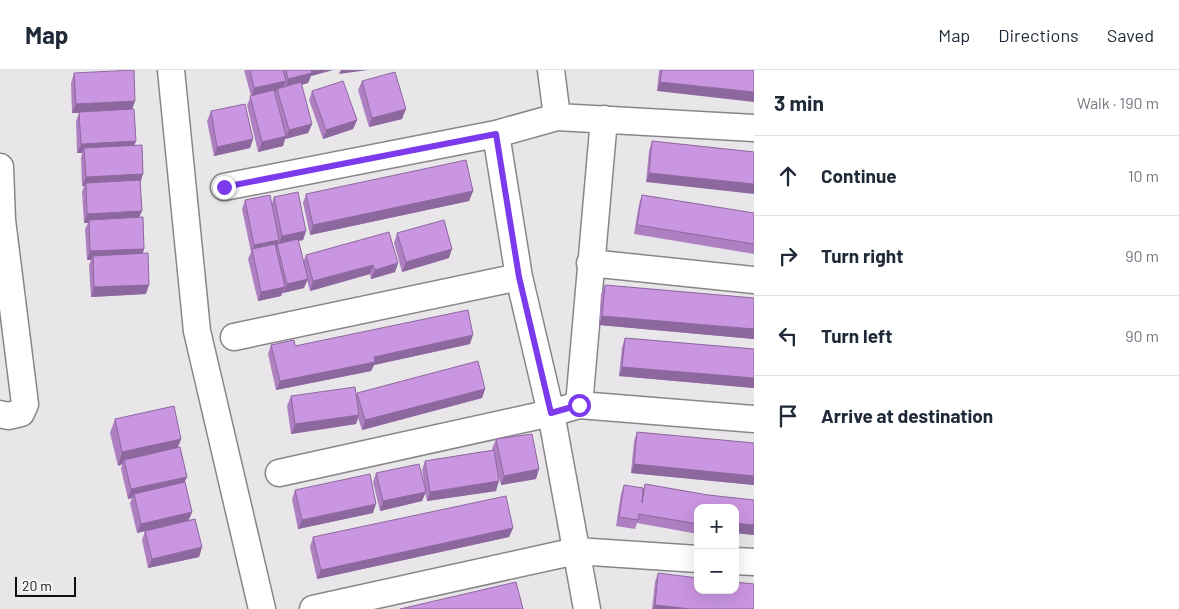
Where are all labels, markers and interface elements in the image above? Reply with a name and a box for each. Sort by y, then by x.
text: Map [25,20,68,49]
text: Map [938,24,970,46]
text: Directions [998,24,1079,46]
text: Saved [1107,24,1154,46]
text: 3 min [774,90,824,115]
text: Walk · 190 m [1077,93,1159,112]
icon: ahead [774,162,802,190]
text: Continue [821,164,897,187]
text: 10 m [1128,166,1159,185]
route end [213,176,236,199]
icon: right [774,242,802,270]
text: Turn right [821,244,903,267]
text: 90 m [1125,246,1159,265]
icon: left [774,322,802,350]
text: Turn left [821,324,892,347]
text: 90 m [1125,326,1159,345]
route start [568,394,591,417]
icon: arrive [774,402,802,430]
text: Arrive at destination [821,404,993,427]
map controls [694,504,739,594]
button: + [694,504,739,549]
button: − [694,549,739,594]
scale bar [15,574,76,597]
text: 20 m [22,577,52,594]

